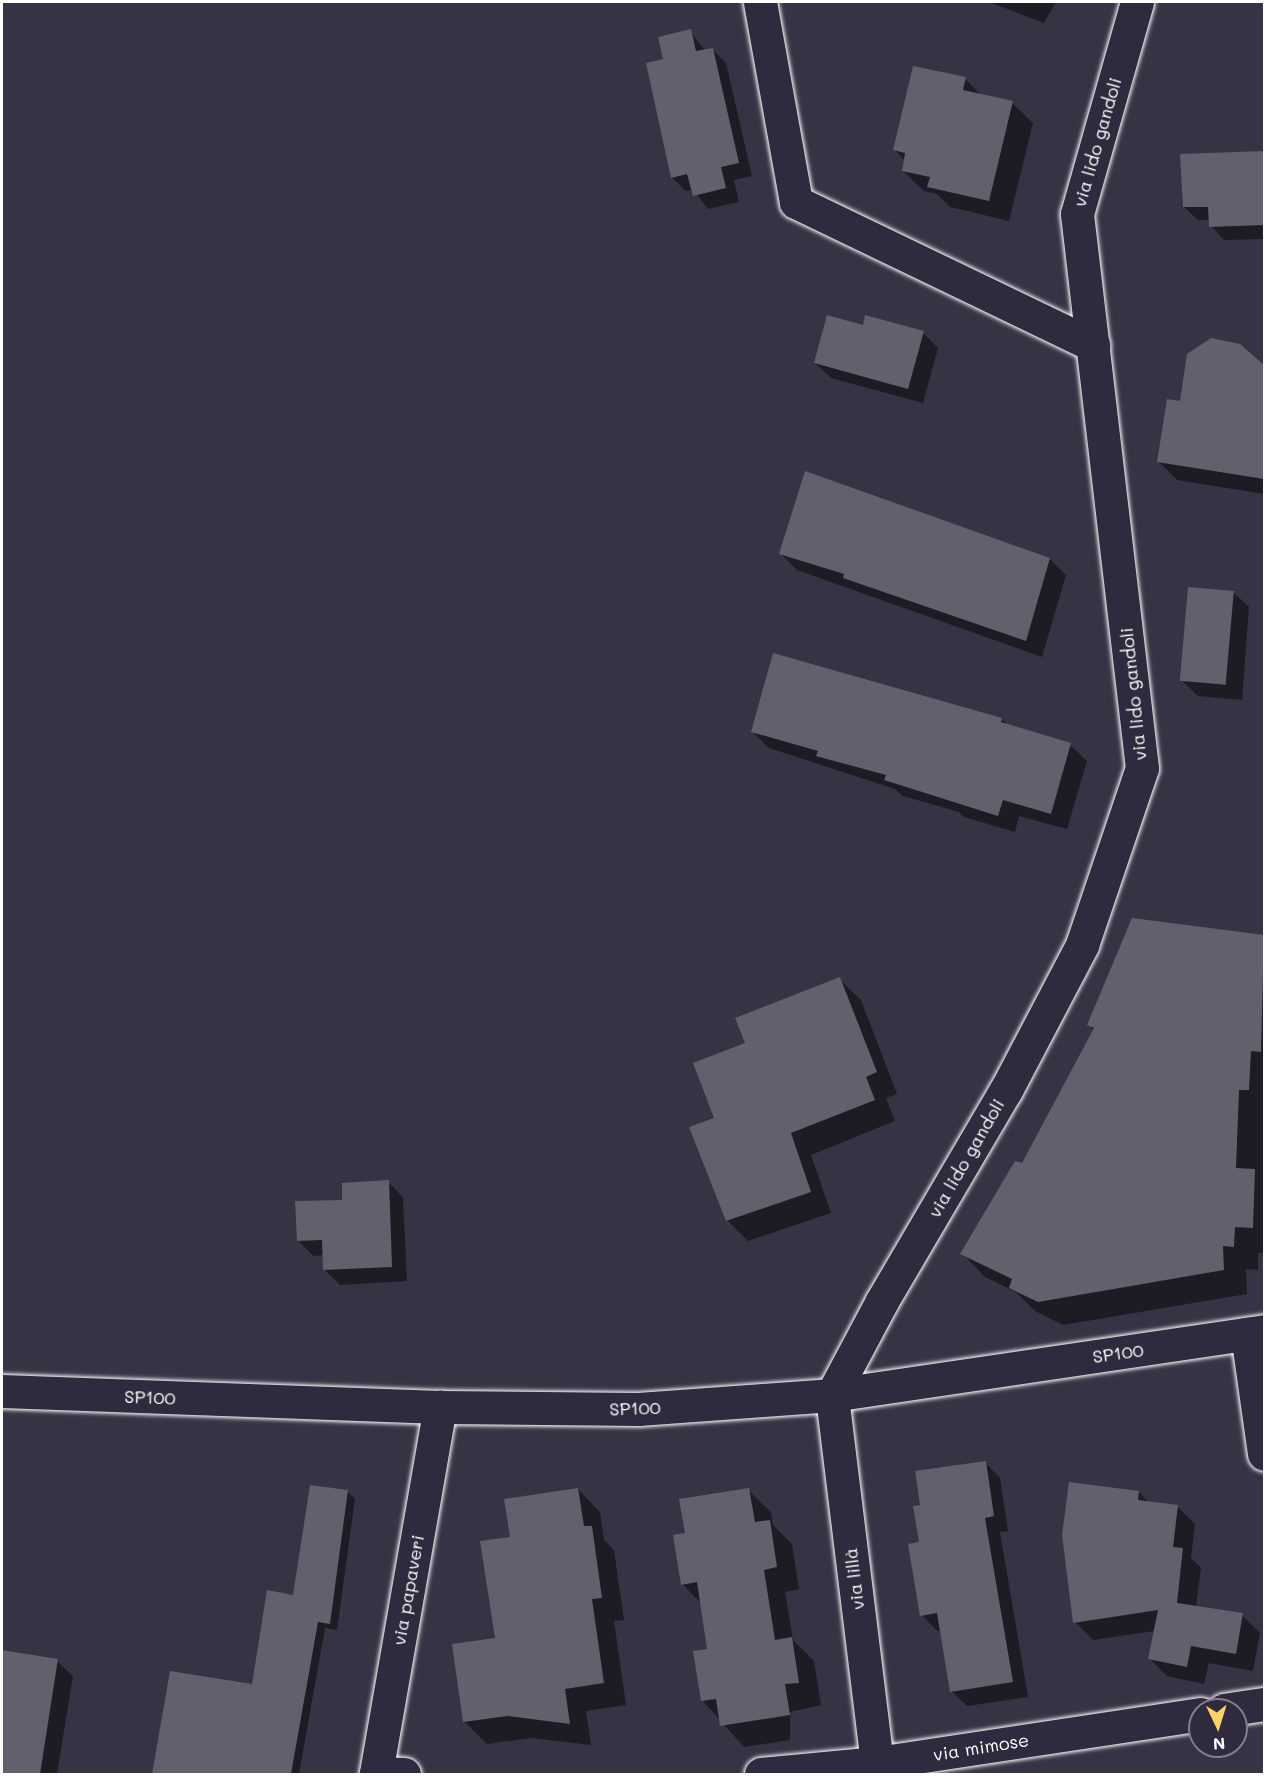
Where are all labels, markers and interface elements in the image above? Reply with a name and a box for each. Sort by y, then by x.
street label: via lido gandoli [1068,75,1126,209]
street label: via lido gandoli [1115,626,1151,762]
street label: via lido gandoli [923,1095,1009,1221]
street label: SP100 [1091,1339,1145,1367]
street label: SP100 [124,1385,176,1409]
street label: SP100 [609,1396,661,1420]
street label: via papaveri [388,1533,428,1647]
street label: via lillà [839,1547,869,1611]
north arrow [1188,1698,1248,1758]
street label: via mimose [932,1729,1030,1765]
text: N [1212,1734,1226,1755]

